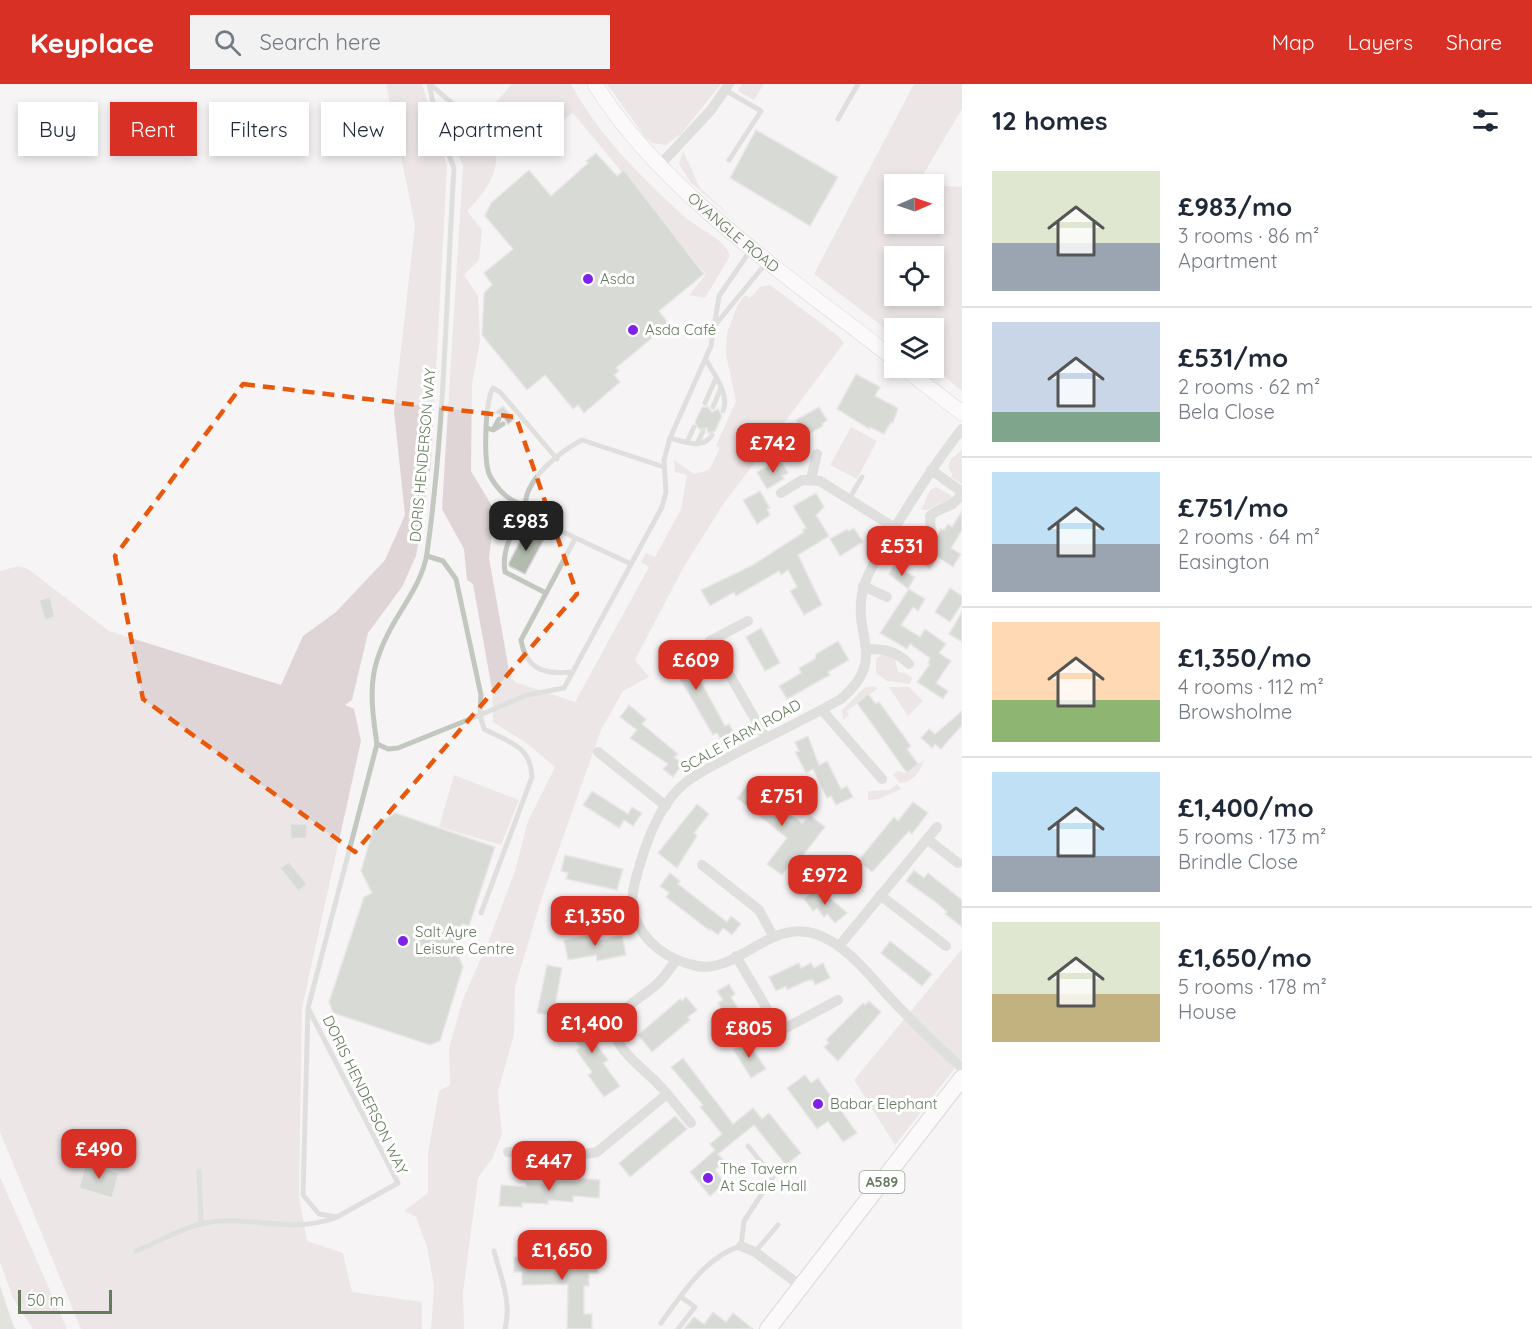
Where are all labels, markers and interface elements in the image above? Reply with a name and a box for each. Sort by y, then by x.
search box [190,15,610,69]
text: Keyplace [30,25,154,60]
icon: search [211,26,244,59]
text: Search here [259,28,381,56]
text: Map [1272,29,1315,55]
text: Layers [1348,29,1413,55]
text: Share [1446,29,1502,55]
chip: Buy [18,102,98,156]
chip: Rent [110,102,197,156]
chip: Filters [209,102,309,156]
chip: New [321,102,406,156]
chip: Apartment [418,102,564,156]
text: 12 homes [992,104,1108,137]
icon: filters [1469,104,1502,137]
north arrow [884,174,944,234]
map controls [884,174,944,378]
street label: OVANGLE ROAD [684,188,784,276]
text: £983/mo [1178,190,1292,223]
icon: home [1040,195,1112,267]
text: 3 rooms · 86 m² [1178,223,1319,248]
button: locate [884,246,944,306]
text: Apartment [1178,248,1278,273]
place label: Asda [600,269,635,288]
marker: Asda [581,272,595,286]
button: layers [884,318,944,378]
place label: Asda Café [645,320,716,339]
marker: Asda Café [626,323,640,337]
text: £531/mo [1178,341,1288,374]
icon: home [1040,346,1112,418]
street label: DORIS HENDERSON WAY [405,366,440,543]
text: 2 rooms · 62 m² [1178,374,1320,399]
text: Bela Close [1178,399,1275,424]
pin: £742 [737,423,809,474]
text: £742 [750,430,796,455]
text: £751/mo [1178,491,1289,524]
icon: home [1040,496,1112,568]
pin: £983 [490,501,562,552]
text: £983 [503,508,549,533]
text: 2 rooms · 64 m² [1178,524,1320,549]
pin: £531 [866,526,938,577]
text: £531 [881,533,923,558]
text: Easington [1178,549,1270,574]
pin: £609 [660,640,732,691]
text: £1,350/mo [1178,641,1311,674]
icon: home [1040,646,1112,718]
text: £609 [672,647,720,672]
text: 4 rooms · 112 m² [1178,674,1324,699]
street label: SCALE FARM ROAD [677,695,804,777]
text: Browsholme [1178,699,1292,724]
pin: £751 [746,776,818,827]
text: £751 [761,783,803,808]
text: £1,400/mo [1178,791,1314,824]
icon: home [1040,796,1112,868]
text: 5 rooms · 173 m² [1178,824,1326,849]
text: Brindle Close [1178,849,1298,874]
pin: £972 [789,855,861,906]
text: £972 [802,862,848,887]
pin: £1,350 [546,896,644,947]
text: £1,350 [565,903,625,928]
place label: Salt Ayre Leisure Centre [415,922,514,958]
marker: Salt Ayre Leisure Centre [396,934,410,948]
text: £1,650/mo [1178,941,1312,974]
icon: home [1040,946,1112,1018]
text: 5 rooms · 178 m² [1178,974,1327,999]
text: House [1178,999,1237,1024]
pin: £1,400 [543,1003,641,1054]
pin: £805 [713,1008,785,1059]
text: £1,400 [561,1010,623,1035]
street label: DORIS HENDERSON WAY [319,1012,413,1178]
text: £805 [725,1015,773,1040]
place label: Babar Elephant [830,1094,938,1113]
marker: Babar Elephant [811,1097,825,1111]
pin: £490 [63,1129,135,1180]
text: £490 [75,1136,123,1161]
pin: £447 [513,1141,585,1192]
text: £447 [526,1148,572,1173]
place label: The Tavern At Scale Hall [720,1159,807,1195]
marker: The Tavern At Scale Hall [701,1171,715,1185]
road number: A589 [860,1171,904,1193]
pin: £1,650 [513,1230,611,1281]
text: £1,650 [532,1237,592,1262]
scale bar [18,1287,112,1314]
text: 50 m [27,1290,64,1310]

